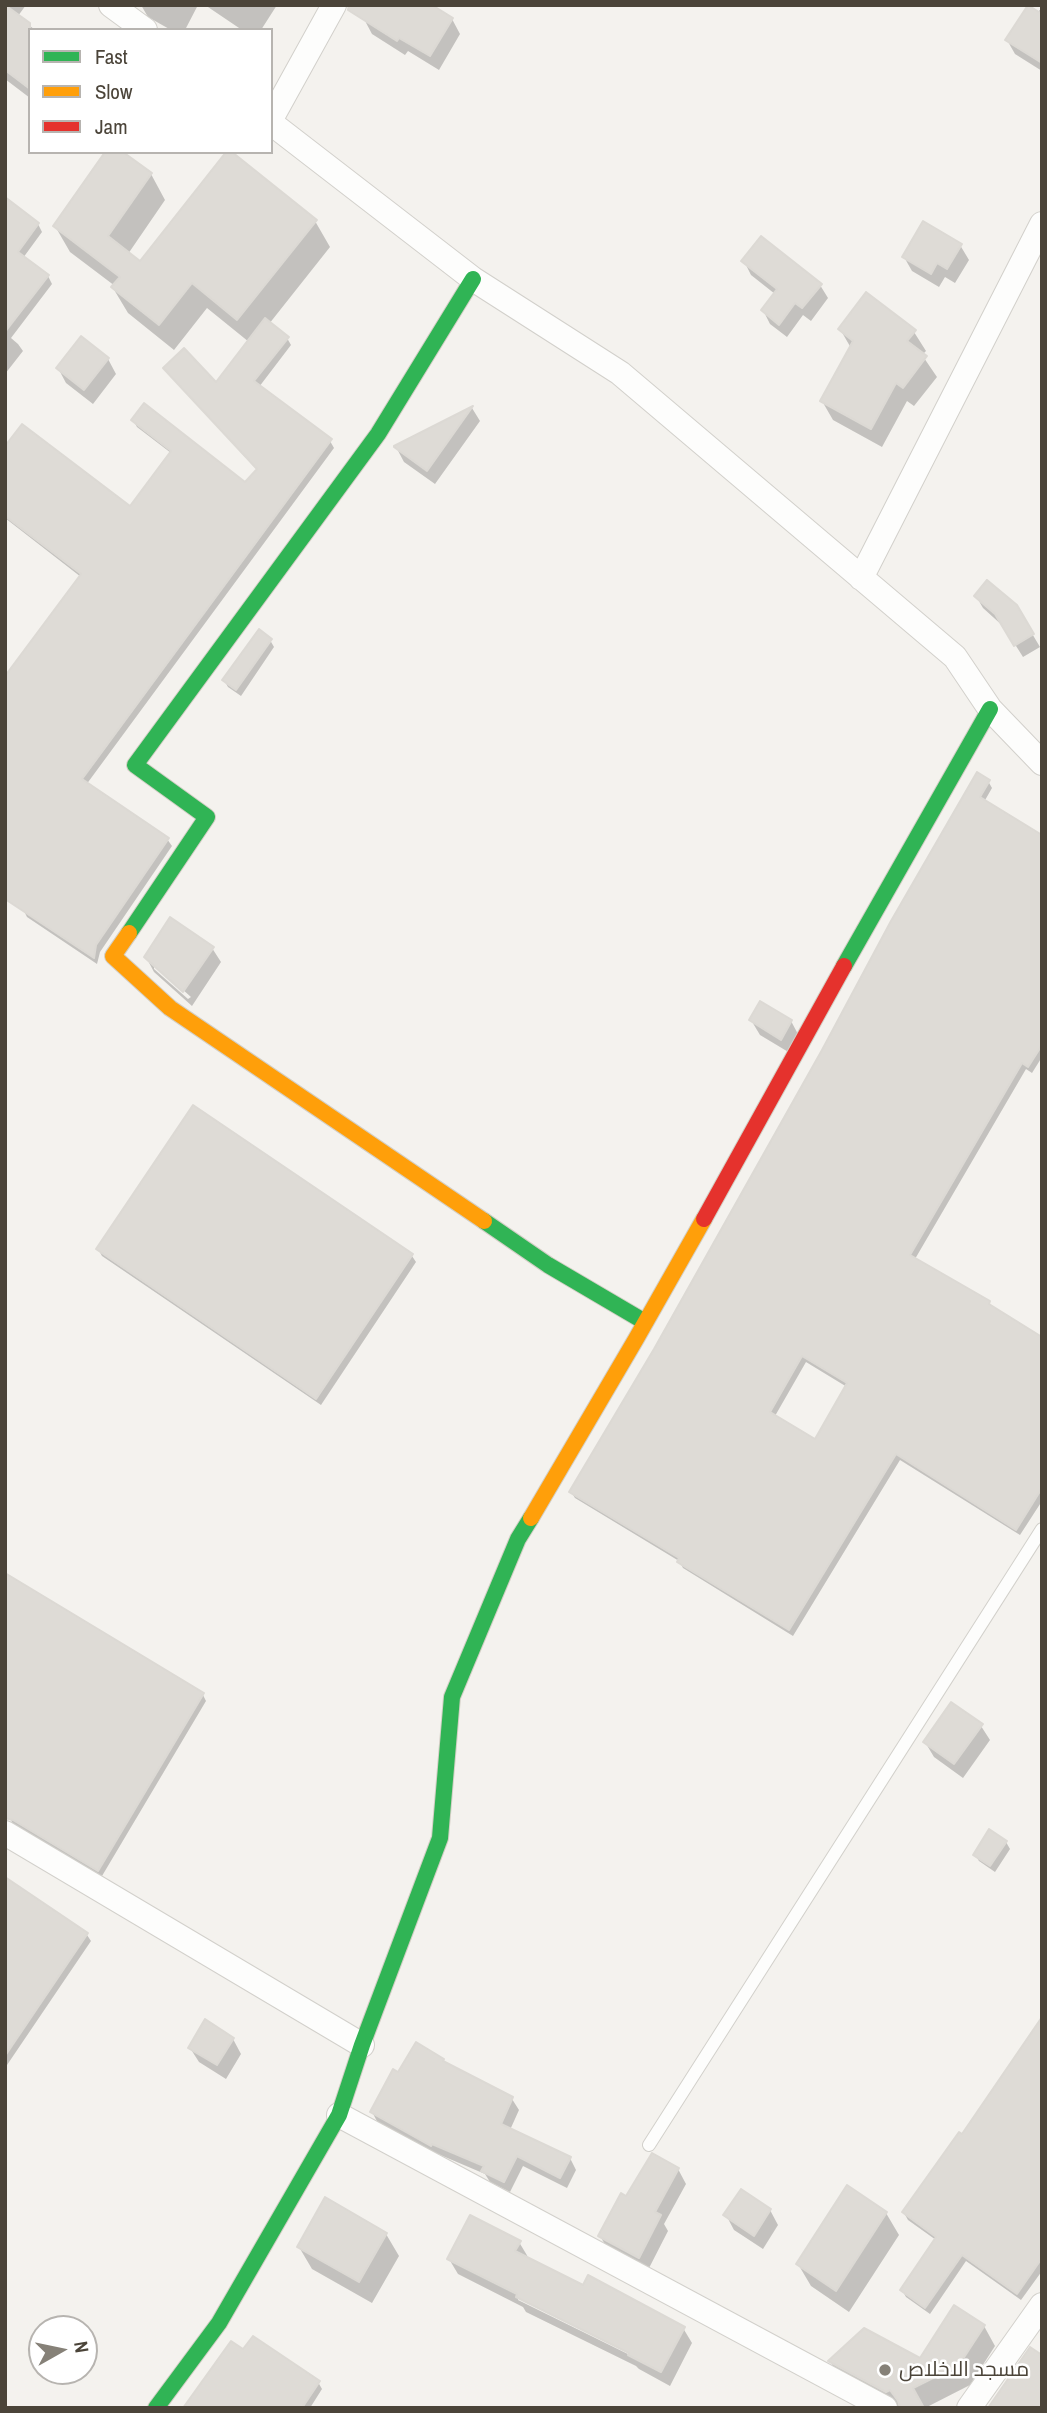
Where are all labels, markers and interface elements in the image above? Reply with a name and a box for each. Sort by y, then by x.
legend [28,28,273,154]
text: Fast [95,42,128,71]
text: Slow [95,77,132,106]
text: Jam [95,112,128,141]
north arrow [28,2315,98,2385]
text: N [68,2339,95,2355]
place label: مسجد الاخلاص [899,2357,1029,2383]
marker: مسجد الاخلاص [877,2362,893,2378]

